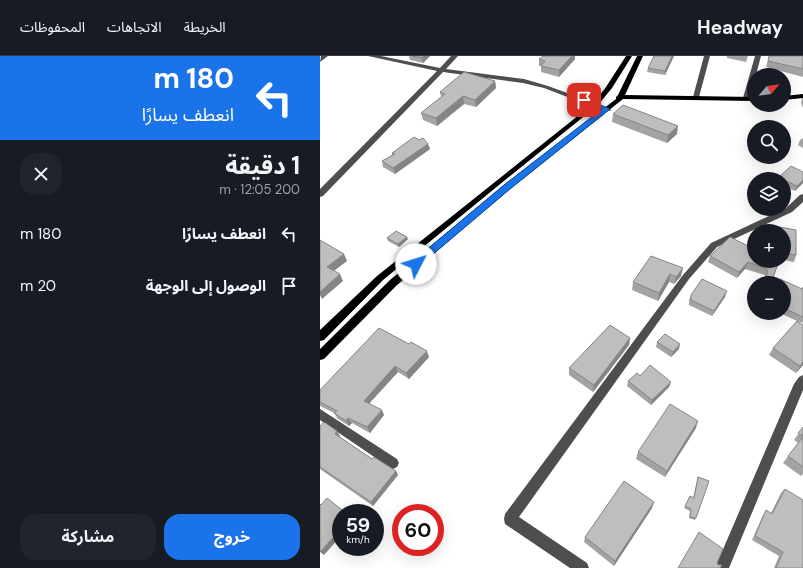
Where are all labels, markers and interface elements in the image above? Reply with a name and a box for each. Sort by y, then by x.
text: Headway [697,15,783,40]
text: المحفوظات [20,18,85,36]
text: الاتجاهات [107,18,162,36]
text: الخريطة [184,18,226,36]
text: 180 m [153,60,234,97]
north arrow [747,68,791,112]
map controls [747,68,791,320]
icon: left [248,72,300,124]
pin [567,83,601,117]
icon: arrive [573,89,595,111]
text: انعطف يسارًا [142,103,234,127]
button: search [747,120,791,164]
text: 1 دقيقة [225,150,300,181]
button: close [20,153,62,195]
button: layers [747,172,791,216]
text: 200 m · 12:05 [219,181,300,198]
icon: left [278,223,300,245]
text: 180 m [20,224,61,244]
text: انعطف يسارًا [182,224,266,244]
button: + [747,224,791,268]
position arrow [395,243,437,285]
icon: arrive [278,275,300,297]
text: 20 m [20,276,56,296]
text: الوصول إلى الوجهة [146,276,266,296]
button: − [747,276,791,320]
speed limit sign: 60 [392,504,444,556]
text: 59 [346,512,370,538]
button: مشاركة [20,514,156,560]
button: خروج [164,514,300,560]
text: km/h [346,533,370,546]

